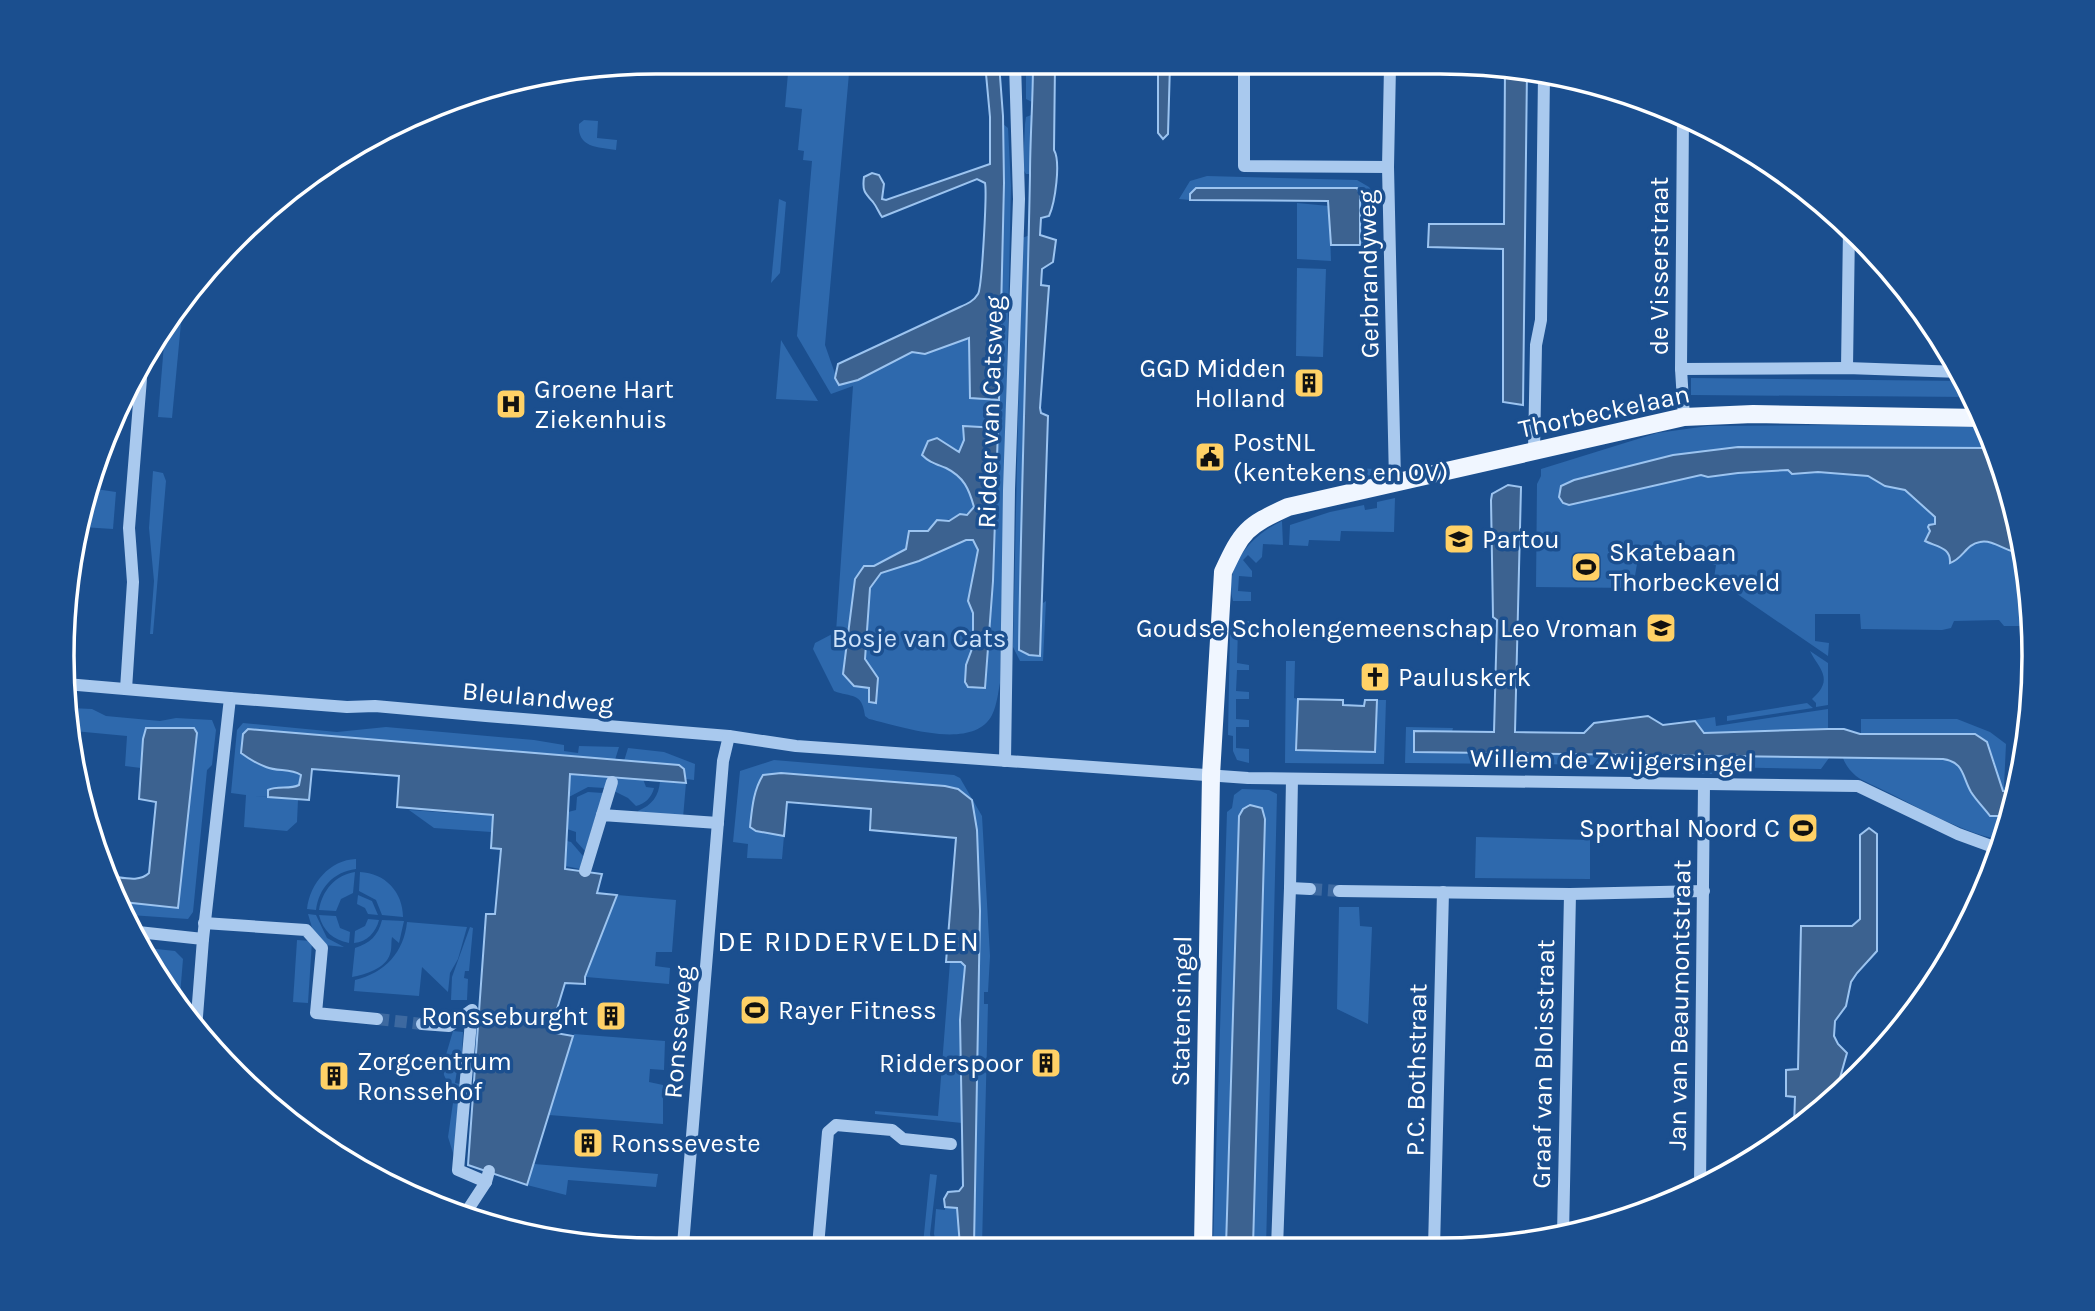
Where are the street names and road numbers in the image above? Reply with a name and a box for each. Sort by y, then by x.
street label: de Visserstraat [1644,176,1675,355]
street label: Gerbrandyweg [1352,189,1385,359]
street label: Ridder van Catsweg [971,295,1010,529]
street label: Thorbeckelaan [1516,378,1692,445]
street label: Bleulandweg [461,675,615,720]
street label: Willem de Zwijgersingel [1470,743,1754,778]
street label: Jan van Beaumontstraat [1661,859,1698,1151]
street label: Statensingel [1165,935,1198,1087]
street label: Graaf van Bloisstraat [1526,939,1561,1189]
street label: Ronsseweg [657,964,700,1100]
street label: P.C. Bothstraat [1399,983,1434,1157]

